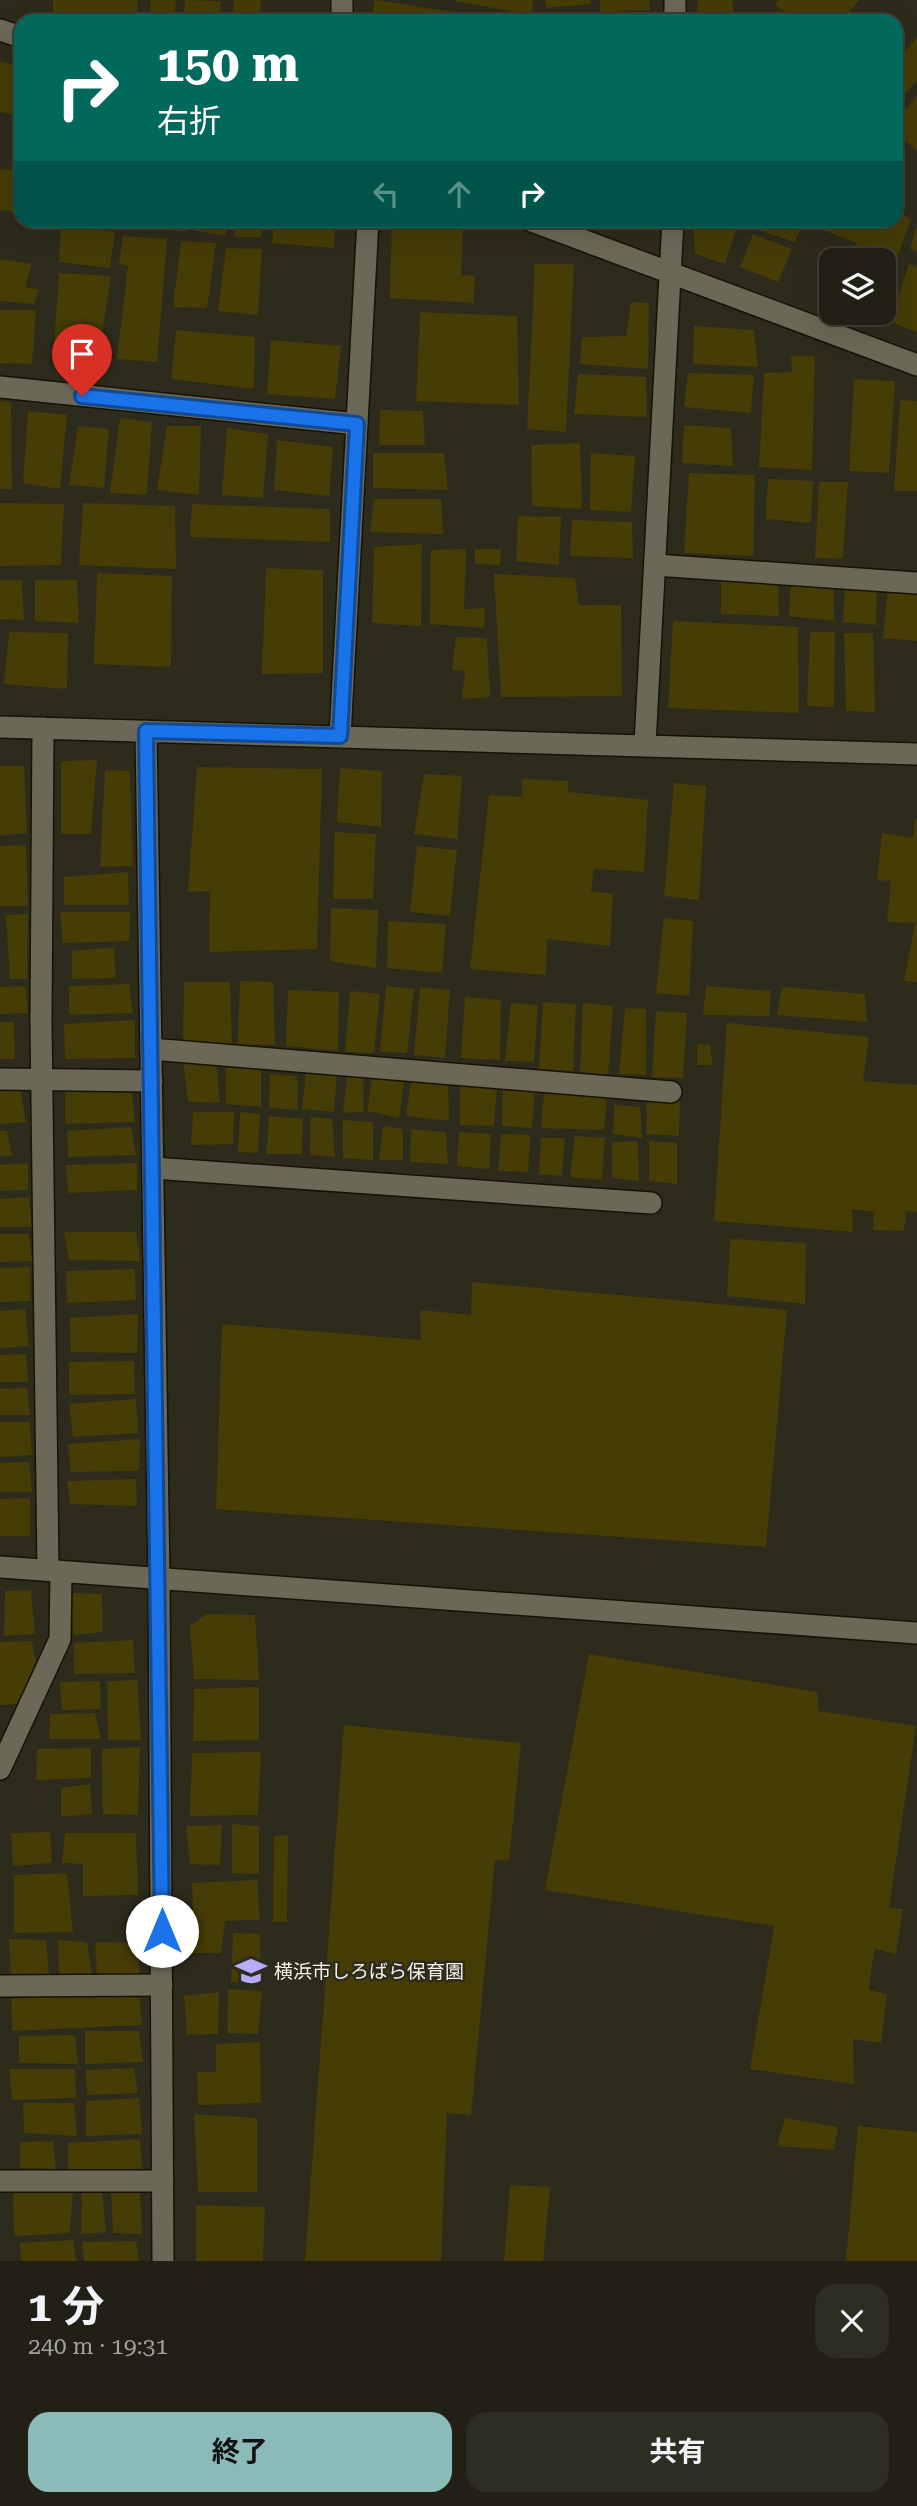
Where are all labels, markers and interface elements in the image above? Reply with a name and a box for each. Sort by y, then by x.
text: 150 m [157,36,299,93]
icon: right [42,42,133,133]
text: 右折 [157,102,221,140]
icon: left [367,175,405,213]
icon: ahead [440,175,478,213]
icon: right [513,175,551,213]
map controls [819,248,896,325]
button: layers [819,248,896,325]
pin [52,324,112,396]
icon: arrive [63,335,101,373]
position arrow [125,1894,199,1968]
school or university icon: 横浜市しろばら保育園 [234,1954,268,1988]
place label: 横浜市しろばら保育園 [274,1960,464,1983]
text: 1 分 [28,2282,104,2331]
button: close [815,2284,889,2358]
text: 240 m · 19:31 [28,2333,168,2360]
button: 終了 [28,2412,452,2492]
button: 共有 [466,2412,889,2492]

